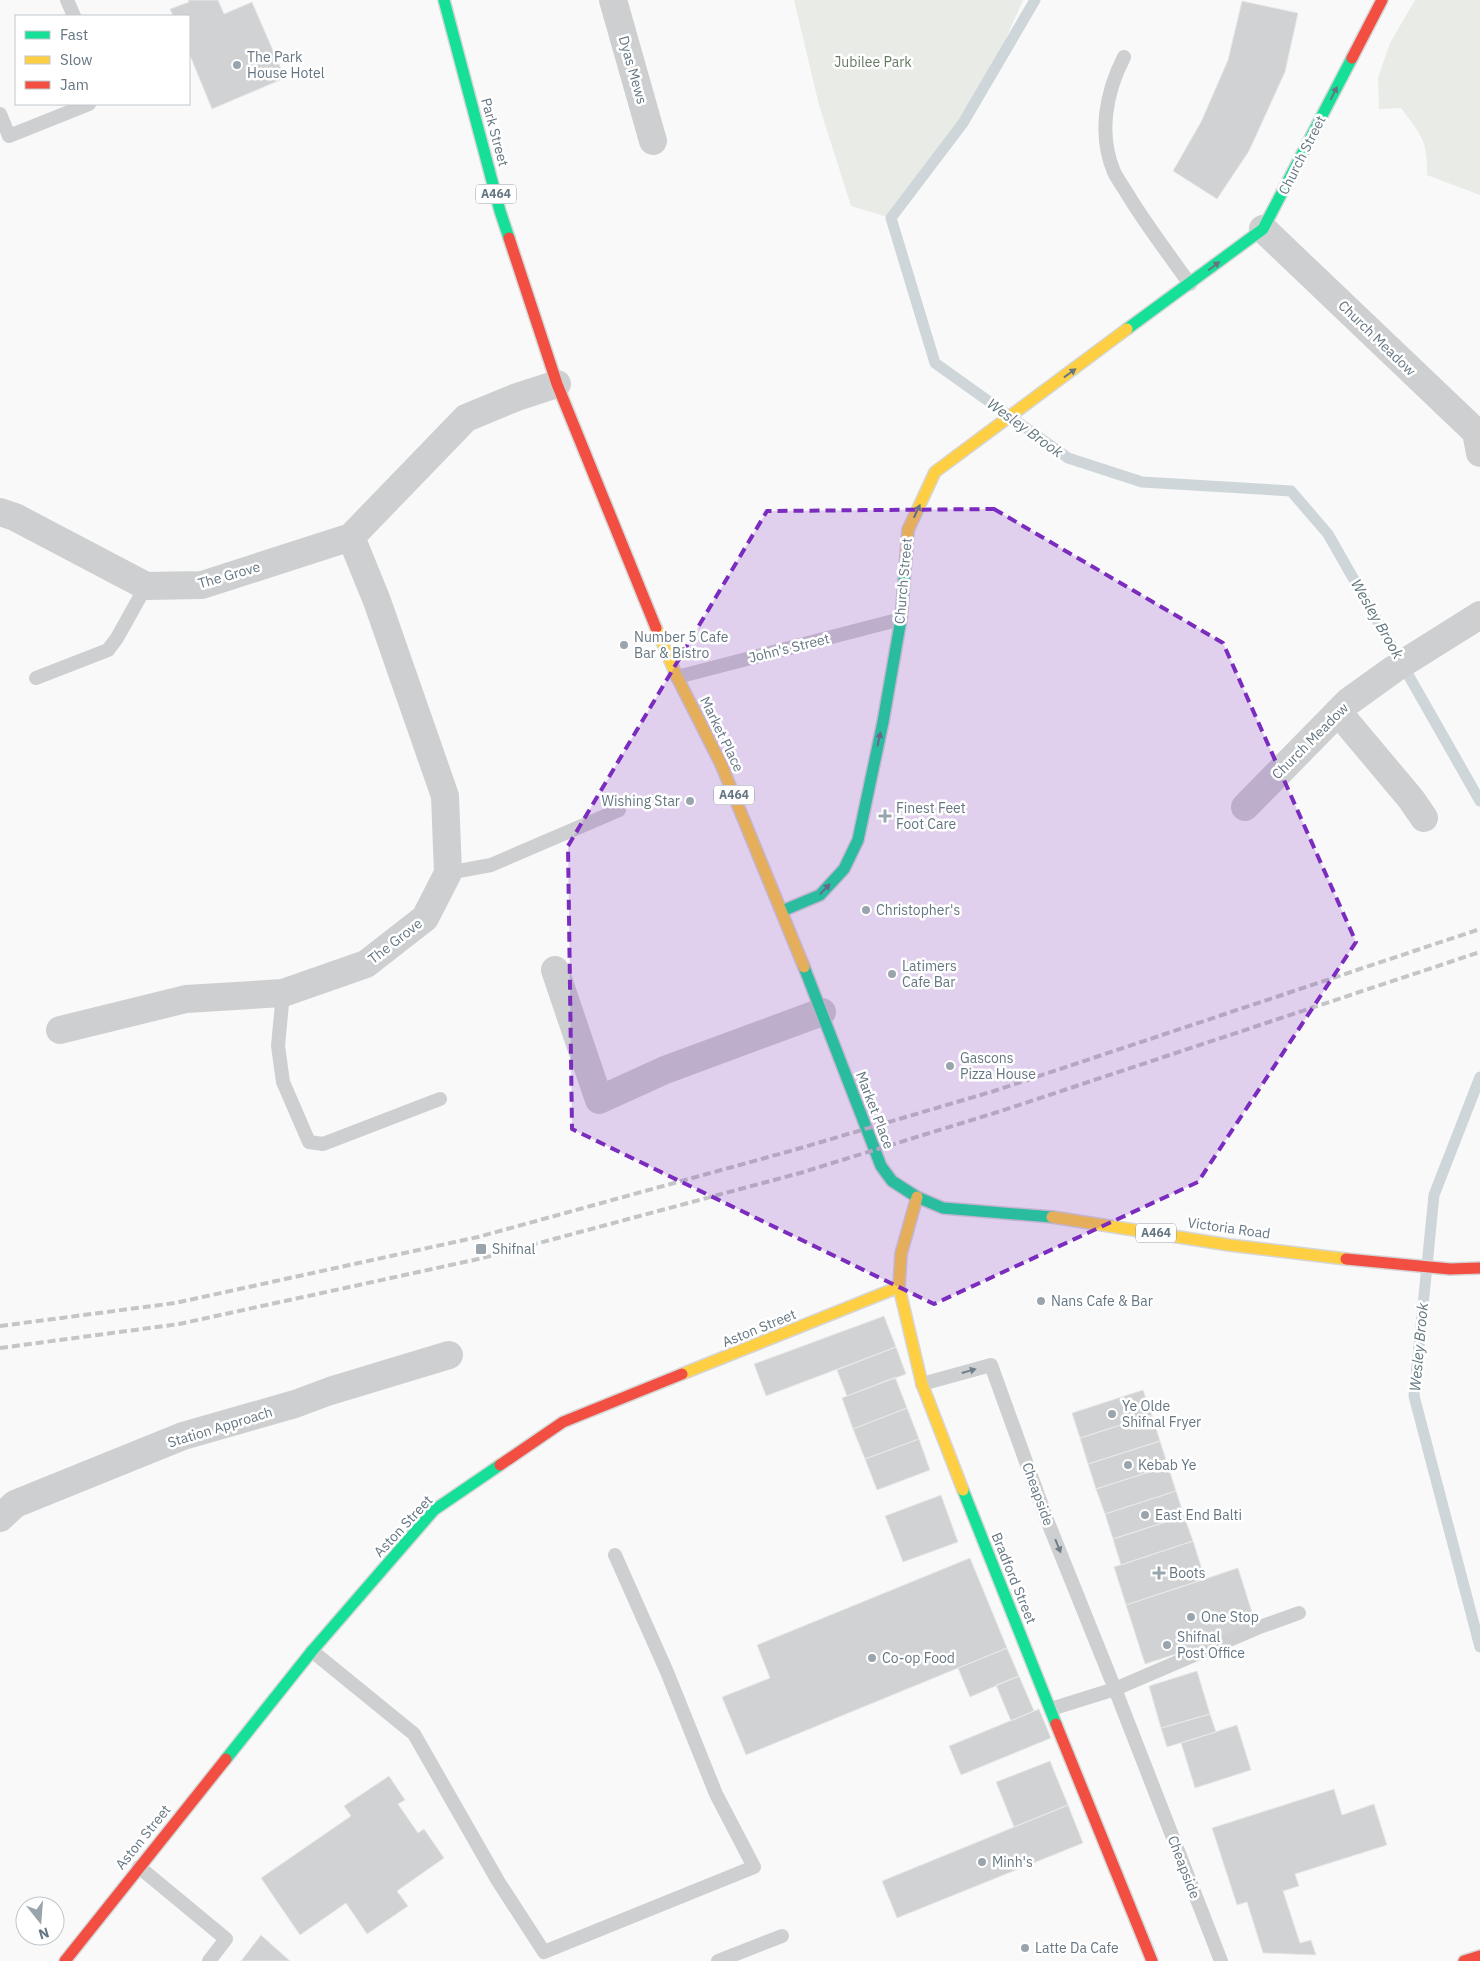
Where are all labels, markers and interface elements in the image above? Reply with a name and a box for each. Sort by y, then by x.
legend [15,15,190,105]
text: Fast [60,25,88,44]
street label: Dyas Mews [615,34,651,106]
place label: The Park House Hotel [247,48,325,82]
text: Slow [60,50,93,69]
park label: Jubilee Park [834,53,912,71]
marker: The Park House Hotel [231,59,243,71]
text: Jam [60,75,89,94]
one-way arrow [1330,85,1338,100]
street label: Park Street [477,96,513,168]
street label: Church Street [1274,112,1330,198]
road number: A464 [476,184,516,203]
one-way arrow [1207,261,1221,271]
street label: Church Meadow [1334,296,1420,380]
one-way arrow [1063,368,1077,378]
water label: Wesley Brook [984,394,1067,462]
one-way arrow [913,504,921,518]
street label: Church Street [890,537,916,625]
street label: The Grove [196,557,263,592]
water label: Wesley Brook [1347,576,1408,662]
place label: Number 5 Cafe Bar & Bistro [634,628,729,662]
street label: John's Street [747,629,831,667]
marker: Number 5 Cafe Bar & Bistro [618,639,630,651]
street label: Market Place [696,693,748,775]
street label: Church Meadow [1268,699,1352,783]
one-way arrow [875,732,883,747]
road number: A464 [714,786,754,804]
place label: Wishing Star [601,792,680,810]
marker: Wishing Star [684,795,696,807]
place label: Finest Feet Foot Care [896,799,966,833]
marker: Finest Feet Foot Care [878,809,892,823]
one-way arrow [819,883,831,895]
place label: Christopher's [876,901,960,919]
marker: Christopher's [860,904,872,916]
street label: The Grove [364,914,426,968]
place label: Latimers Cafe Bar [902,957,957,991]
marker: Latimers Cafe Bar [886,968,898,980]
place label: Gascons Pizza House [960,1049,1036,1083]
marker: Gascons Pizza House [944,1060,956,1072]
street label: Market Place [852,1069,898,1152]
street label: Victoria Road [1186,1213,1272,1243]
road number: A464 [1136,1224,1176,1242]
place label: Shifnal [492,1240,536,1258]
marker: Shifnal [474,1242,488,1256]
place label: Nans Cafe & Bar [1051,1292,1153,1310]
marker: Nans Cafe & Bar [1035,1295,1047,1307]
water label: Wesley Brook [1405,1302,1432,1392]
street label: Aston Street [719,1305,799,1351]
one-way arrow [962,1367,977,1375]
place label: Ye Olde Shifnal Fryer [1122,1397,1201,1431]
street label: Station Approach [165,1403,275,1451]
marker: Ye Olde Shifnal Fryer [1106,1408,1118,1420]
place label: Kebab Ye [1138,1456,1197,1474]
marker: Kebab Ye [1122,1459,1134,1471]
street label: Cheapside [1018,1460,1058,1528]
street label: Aston Street [370,1491,436,1561]
place label: East End Balti [1155,1506,1242,1524]
marker: East End Balti [1139,1509,1151,1521]
street label: Bradford Street [987,1530,1041,1626]
one-way arrow [1054,1539,1062,1553]
place label: Boots [1169,1564,1206,1582]
marker: Boots [1153,1567,1165,1579]
place label: One Stop [1201,1608,1259,1626]
marker: One Stop [1185,1611,1197,1623]
place label: Shifnal Post Office [1177,1628,1245,1662]
marker: Shifnal Post Office [1161,1639,1173,1651]
place label: Co-op Food [882,1649,955,1667]
marker: Co-op Food [866,1652,878,1664]
street label: Aston Street [111,1801,175,1873]
street label: Cheapside [1164,1833,1204,1901]
place label: Minh's [992,1853,1033,1871]
marker: Minh's [976,1856,988,1868]
north arrow [15,1896,65,1946]
text: N [36,1923,51,1944]
place label: Latte Da Cafe [1035,1939,1119,1957]
marker: Latte Da Cafe [1019,1942,1031,1954]

